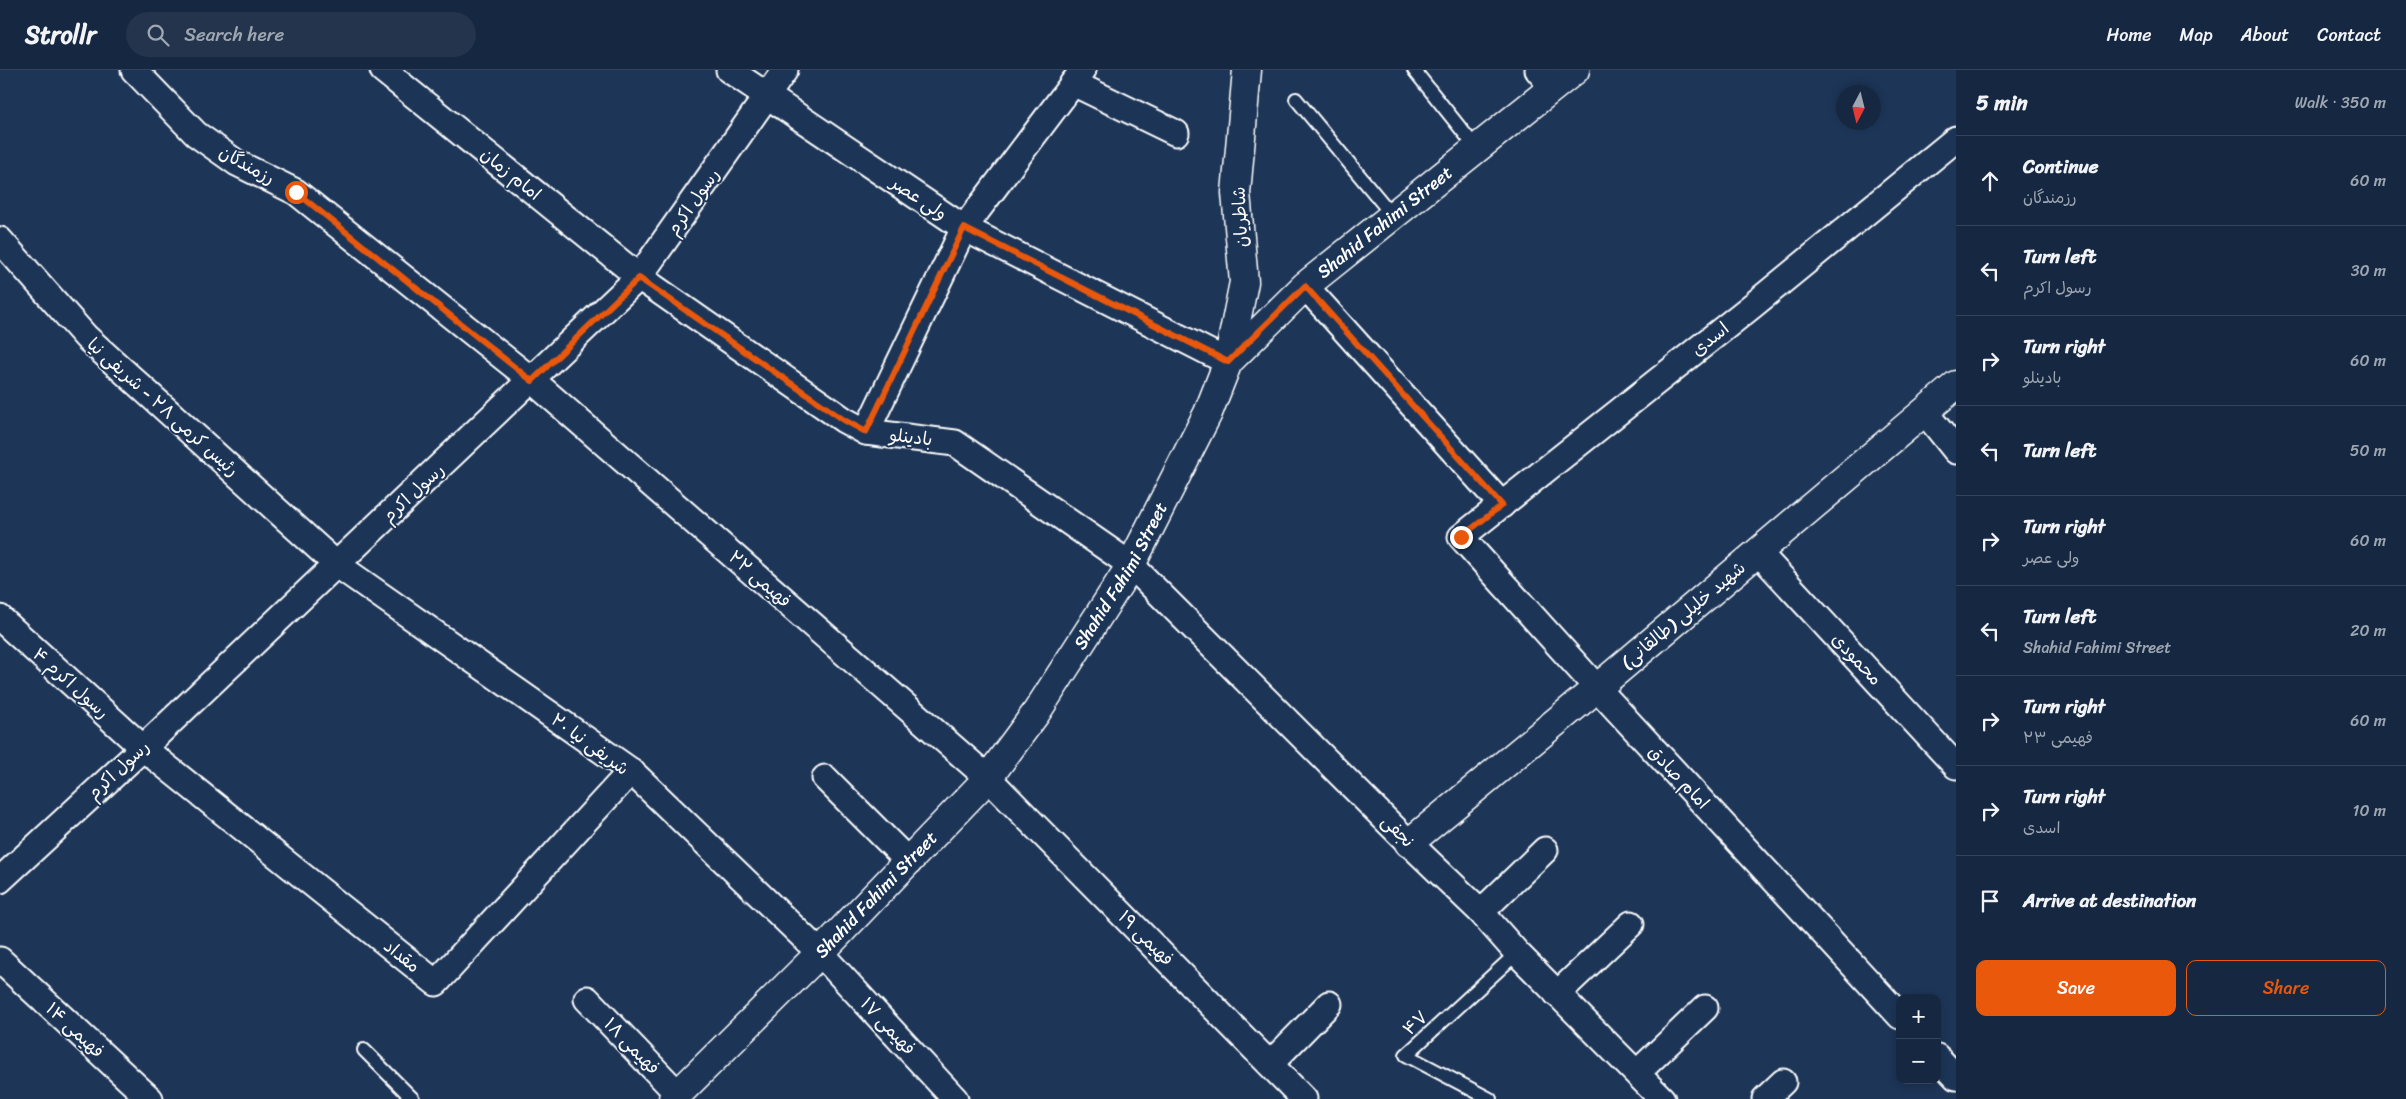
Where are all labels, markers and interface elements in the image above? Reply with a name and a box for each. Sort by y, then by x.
search box [126,12,476,57]
text: Strollr [25,14,96,56]
text: Search here [184,18,284,51]
text: Home [2107,19,2152,51]
text: Map [2180,19,2213,51]
text: About [2241,19,2289,51]
text: Contact [2317,19,2381,51]
icon: search [144,21,172,49]
text: 5 min [1976,84,2028,122]
north arrow [1836,85,1881,130]
text: Walk · 350 m [2295,88,2386,117]
street label: رزمندگان [213,136,281,194]
street label: امام زمان [473,139,549,209]
text: Continue [2023,150,2099,183]
street label: Shahid Fahimi Street [1310,157,1460,287]
street label: رسول اکرم [658,161,728,243]
street label: ولی عصر [882,166,954,229]
text: 60 m [2350,166,2386,195]
icon: ahead [1976,167,2004,195]
route start [285,181,308,204]
text: رزمندگان [2023,183,2077,212]
street label: شاطریان [1222,186,1258,248]
text: Turn left [2023,240,2096,273]
text: 30 m [2351,256,2386,285]
icon: left [1976,257,2004,285]
text: رسول اکرم [2023,273,2092,302]
street label: اسدی [1684,313,1736,365]
street label: رئیس کرمی ۲۸ - شریفی نیا [79,329,247,485]
text: Turn right [2023,330,2105,363]
text: 60 m [2350,346,2386,375]
icon: right [1976,347,2004,375]
text: بادینلو [2023,363,2061,392]
street label: بادینلو [887,418,934,456]
text: Turn left [2023,434,2096,467]
text: 50 m [2350,436,2386,465]
icon: left [1976,437,2004,465]
street label: رسول اکرم [374,455,452,531]
street label: Shahid Fahimi Street [1065,496,1177,656]
text: Turn right [2023,510,2105,543]
route end [1450,526,1473,549]
text: 60 m [2350,526,2386,555]
icon: right [1976,527,2004,555]
street label: فهیمی ۲۲ [721,542,799,616]
text: ولی عصر [2023,543,2080,572]
street label: شهید خلیلی (طالقانی) [1613,553,1753,677]
text: Turn left [2023,600,2096,633]
text: 20 m [2350,616,2386,645]
icon: left [1976,617,2004,645]
street label: محمودی [1823,625,1891,693]
text: Shahid Fahimi Street [2023,633,2171,662]
street label: رسول اکرم ۴ [25,639,117,727]
text: Turn right [2023,690,2105,723]
street label: ۲۰ شریفی نیا [544,704,636,784]
text: 60 m [2350,706,2386,735]
icon: right [1976,707,2004,735]
text: فهیمی ۲۳ [2023,723,2093,752]
street label: رسول اکرم [79,732,157,808]
street label: امام صادق [1640,737,1718,817]
text: Turn right [2023,780,2105,813]
text: 10 m [2353,796,2386,825]
icon: right [1976,797,2004,825]
street label: نجفی [1373,806,1423,856]
text: اسدی [2023,813,2060,842]
street label: Shahid Fahimi Street [807,823,945,966]
text: Arrive at destination [2023,884,2196,917]
icon: arrive [1976,887,2004,915]
street label: فهیمی ۱۹ [1110,902,1182,974]
street label: مقداد [376,931,428,981]
button: Save [1976,960,2176,1016]
button: Share [2186,960,2386,1016]
street label: فهیمی ۱۷ [852,989,924,1063]
street label: فهیمی ۱۴ [38,994,112,1066]
map controls [1896,994,1941,1084]
button: + [1896,994,1941,1039]
street label: ۴۷ [1395,1002,1435,1044]
street label: فهیمی ۱۸ [596,1009,668,1083]
button: − [1896,1039,1941,1084]

